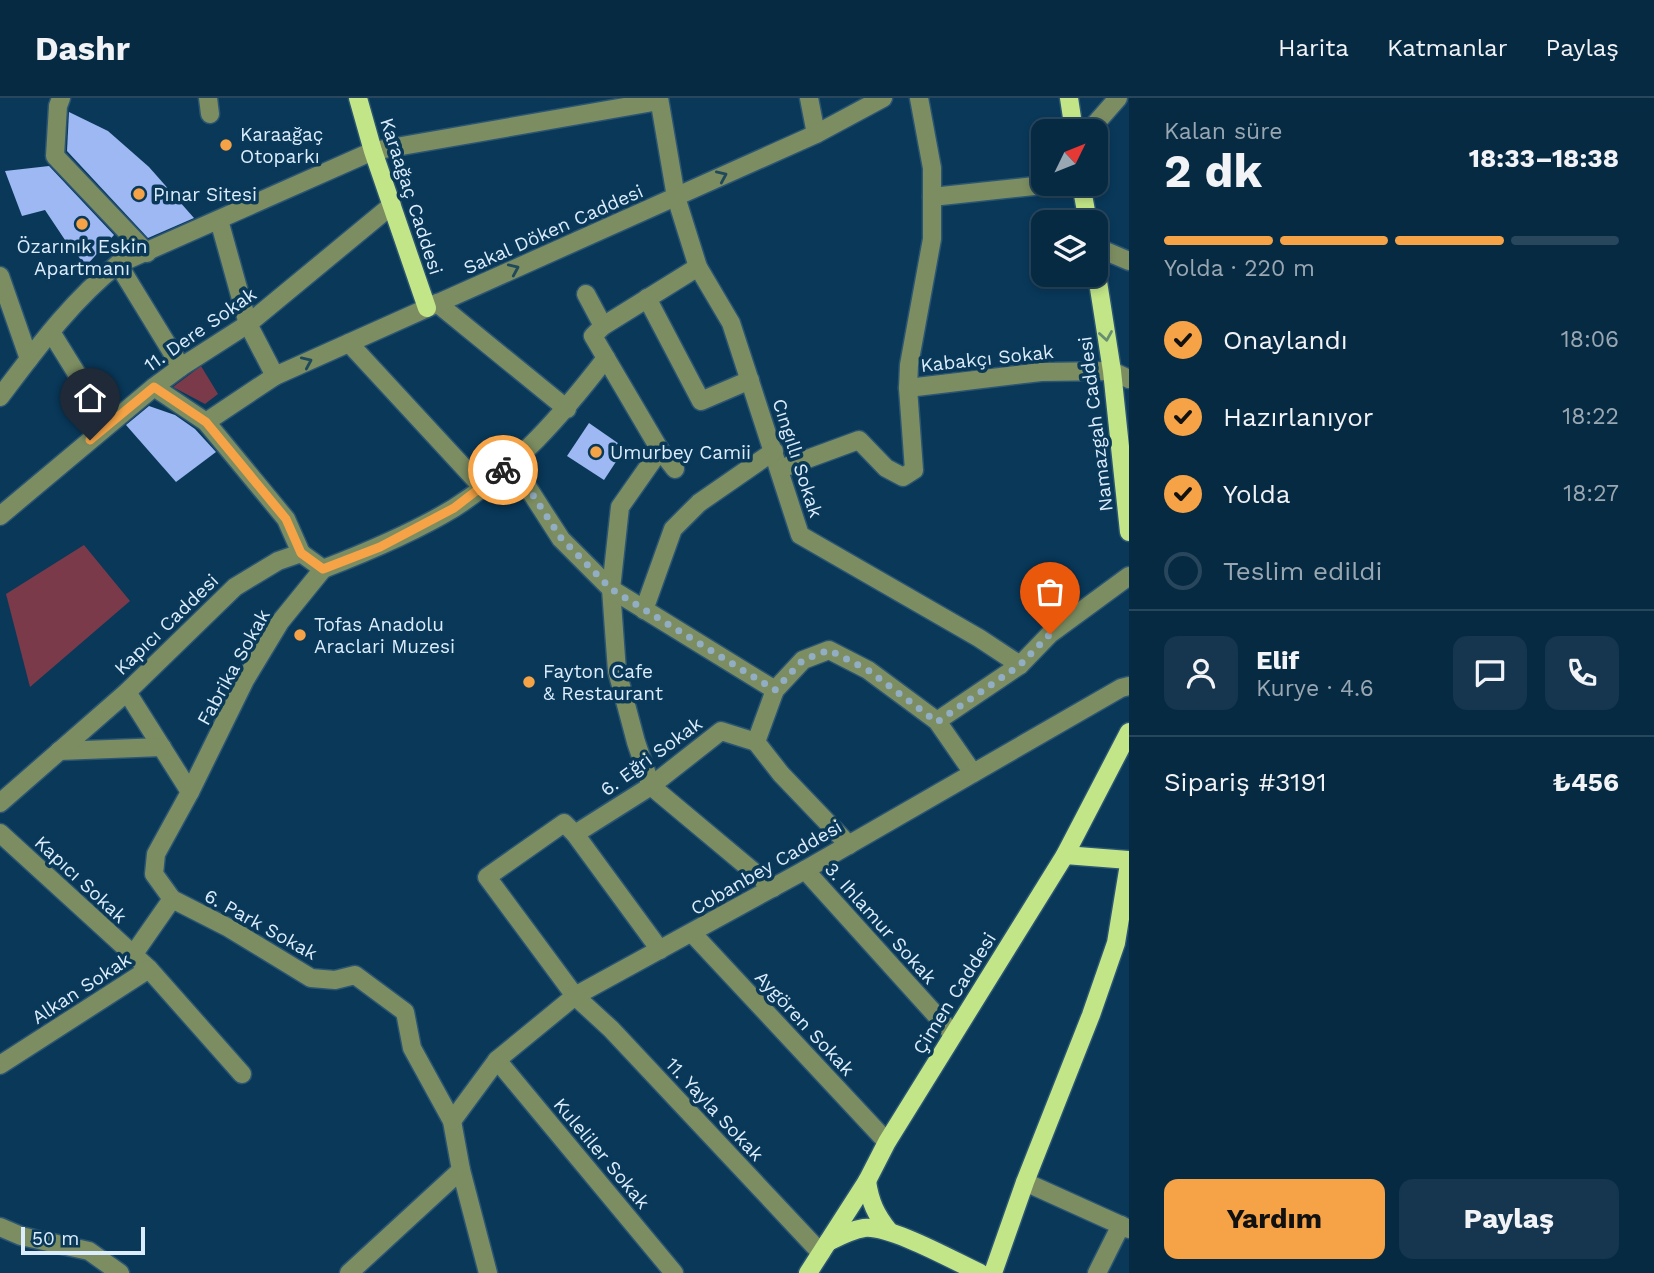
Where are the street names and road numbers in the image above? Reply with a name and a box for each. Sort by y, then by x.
street label: Karaağaç Caddesi [375,115,448,277]
street label: Sakal Döken Caddesi [460,179,647,279]
street label: 11. Dere Sokak [140,282,261,377]
street label: Namazgah Caddesi [1073,335,1118,513]
street label: Kabakçı Sokak [919,340,1055,377]
street label: Cıngıllı Sokak [767,396,828,521]
street label: Kapıcı Caddesi [110,569,223,680]
street label: Fabrika Sokak [192,605,275,729]
street label: 6. Eğri Sokak [596,712,707,801]
street label: Cobanbey Caddesi [687,815,846,920]
street label: Kapıcı Sokak [30,831,132,928]
street label: 3. Ihlamur Sokak [820,858,941,989]
street label: 6. Park Sokak [200,884,321,965]
street label: Çimen Caddesi [908,928,1001,1058]
street label: Alkan Sokak [27,948,135,1029]
street label: Aygören Sokak [750,966,859,1081]
street label: 11. Yayla Sokak [661,1053,769,1166]
street label: Kuleliler Sokak [549,1093,655,1214]

